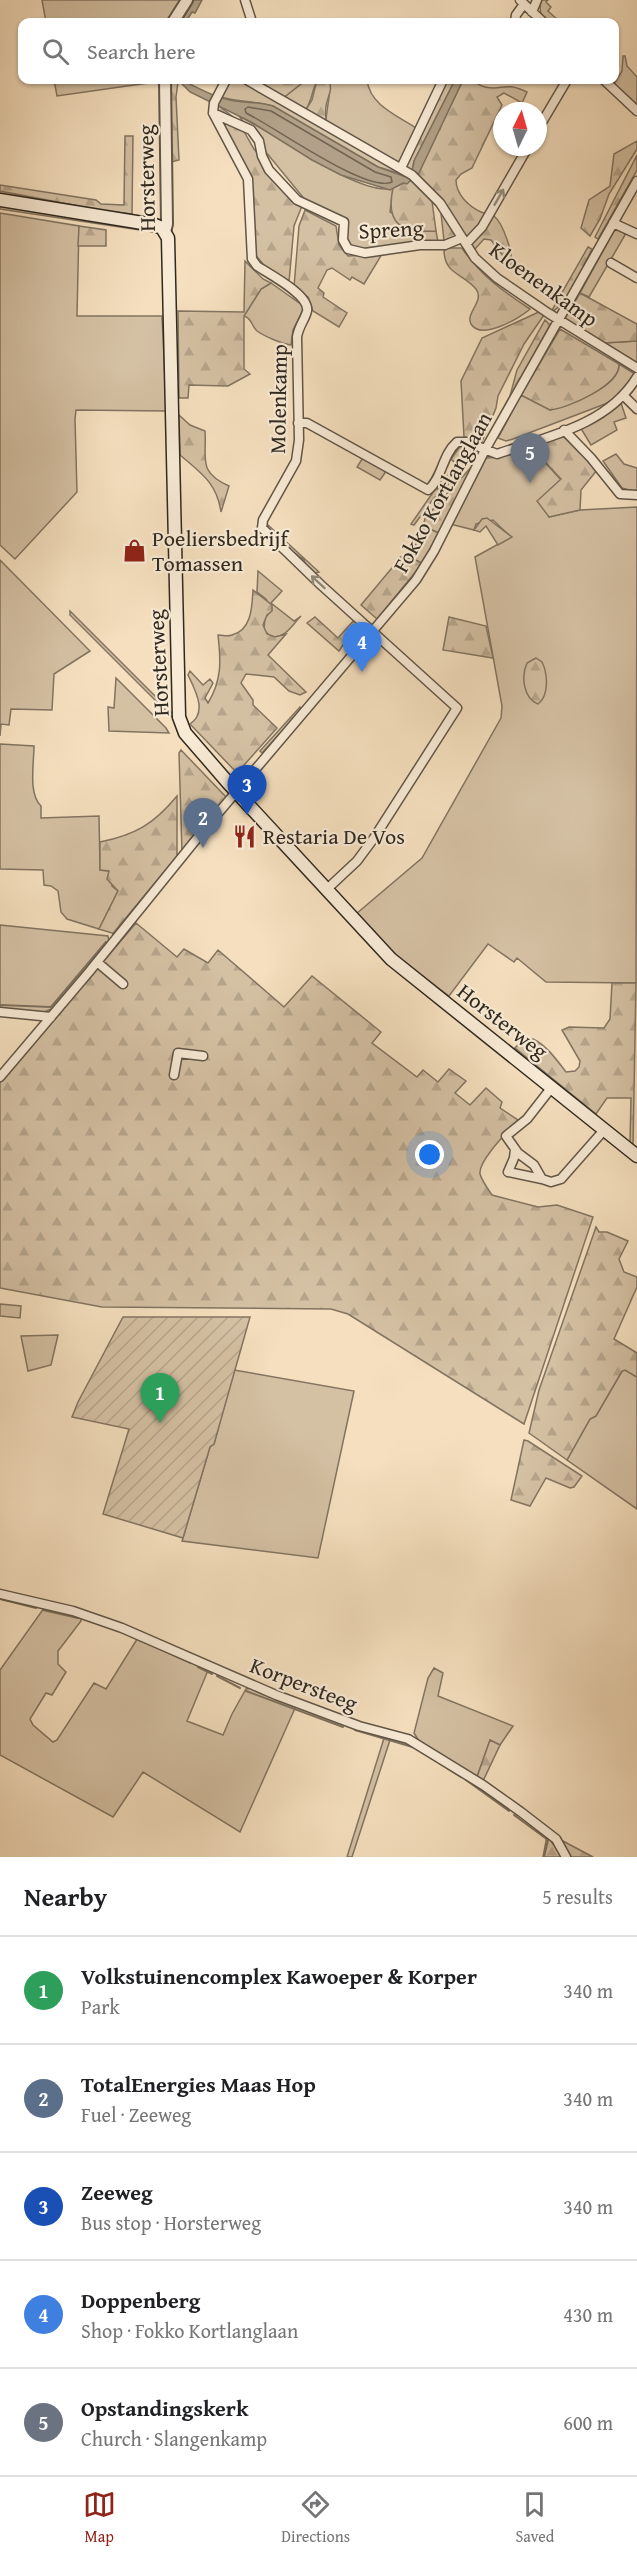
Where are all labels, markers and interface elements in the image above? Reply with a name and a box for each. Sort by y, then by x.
search box [18,18,619,84]
icon: search [39,35,72,68]
text: Search here [87,35,196,67]
north arrow [493,102,547,156]
street label: Horsterweg [129,124,163,232]
one-way arrow [494,189,505,207]
street label: Spreng [358,211,424,247]
street label: Kloenenkamp [483,234,605,334]
street label: Molenkamp [261,344,295,454]
street label: Fokko Kortlanglaan [385,405,500,578]
pin: 5 [510,434,550,483]
place label: Poeliersbedrijf Tomassen [152,522,290,579]
shop icon: Poeliersbedrijf Tomassen [121,538,147,564]
one-way arrow [310,575,325,589]
street label: Horsterweg [139,609,177,717]
pin: 4 [342,622,382,672]
pin: 3 [228,766,266,815]
pin: 2 [184,798,222,848]
place label: Restaria De Vos [263,820,405,852]
restaurant icon: Restaria De Vos [232,823,258,849]
street label: Horsterweg [451,975,555,1067]
your location [415,1140,444,1169]
pin: 1 [140,1374,180,1423]
street label: Korpersteeg [246,1649,362,1719]
text: Nearby [24,1877,107,1916]
text: 5 results [542,1882,613,1911]
text: Volkstuinencomplex Kawoeper & Korper [81,1960,477,1992]
text: 1 [38,1976,49,2005]
text: 340 m [563,1976,613,2005]
text: Park [81,1992,120,2021]
text: TotalEnergies Maas Hop [81,2068,316,2100]
text: 2 [38,2084,49,2113]
text: 340 m [563,2084,613,2113]
text: Fuel · Zeeweg [81,2100,191,2129]
text: Zeeweg [81,2176,153,2208]
text: 3 [38,2192,49,2221]
text: 340 m [563,2192,613,2221]
text: Bus stop · Horsterweg [81,2208,261,2237]
text: Doppenberg [81,2284,200,2316]
text: 4 [38,2300,49,2329]
text: 430 m [563,2300,613,2329]
text: Shop · Fokko Kortlanglaan [81,2316,298,2345]
text: Opstandingskerk [81,2392,248,2424]
text: 5 [38,2408,49,2437]
text: 600 m [563,2408,613,2437]
text: Church · Slangenkamp [81,2424,267,2453]
tab: Map [83,2488,116,2548]
tab: Directions [281,2488,350,2548]
tab: Saved [515,2488,554,2548]

